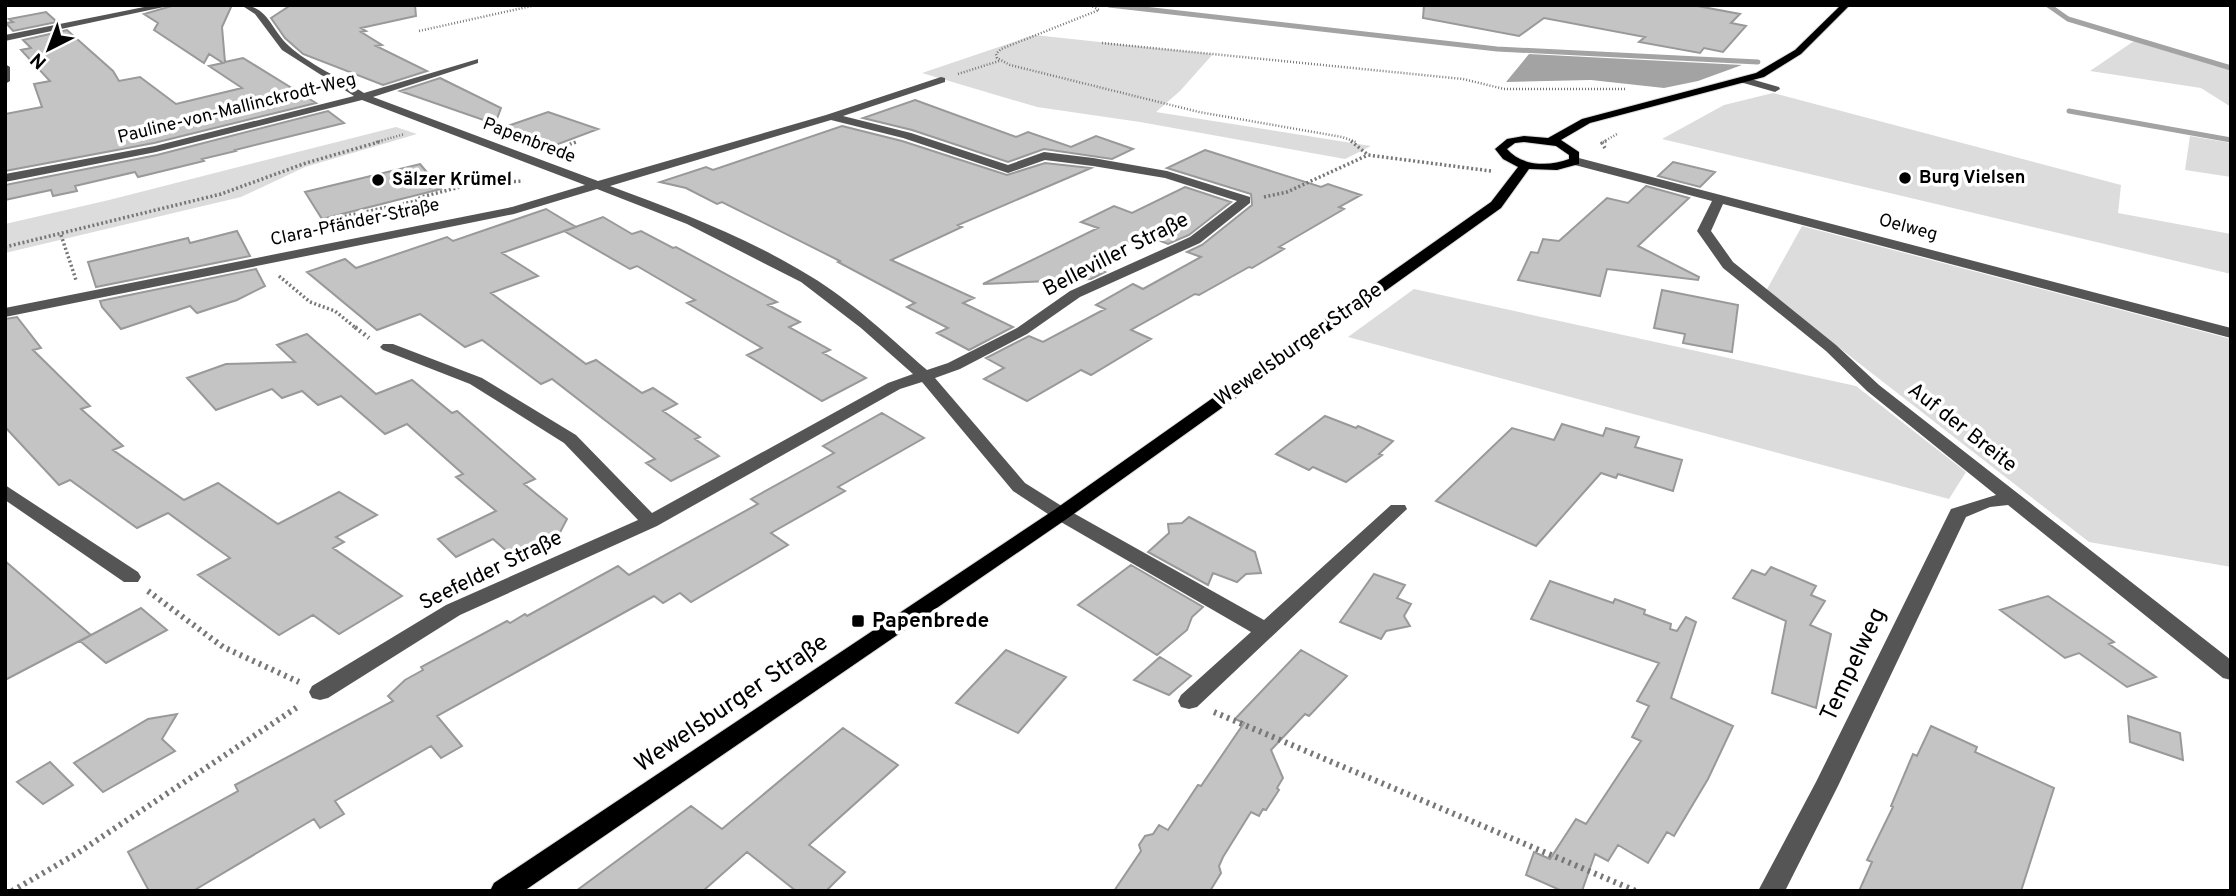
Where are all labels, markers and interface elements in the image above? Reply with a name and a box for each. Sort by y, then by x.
north arrow [14,14,84,84]
text: N [26,47,52,74]
street label: Pauline-von-Mallinckrodt-Weg [115,68,359,150]
street label: Papenbrede [479,113,579,169]
place label: Burg Vielsen [1919,167,2025,190]
place label: Sälzer Krümel [392,169,512,192]
marker: Burg Vielsen [1897,170,1913,186]
marker: Sälzer Krümel [370,172,386,188]
street label: Clara-Pfänder-Straße [268,194,442,252]
street label: Belleviller Straße [1039,207,1193,303]
street label: Oelweg [1876,209,1940,247]
street label: Wewelsburger Straße [1210,277,1388,413]
street label: Auf der Breite [1902,377,2022,479]
street label: Seefelder Straße [415,525,567,617]
street label: Tempelweg [1815,603,1893,727]
place label: Papenbrede [872,608,989,635]
marker: Papenbrede [850,613,866,629]
street label: Wewelsburger Straße [629,628,835,780]

